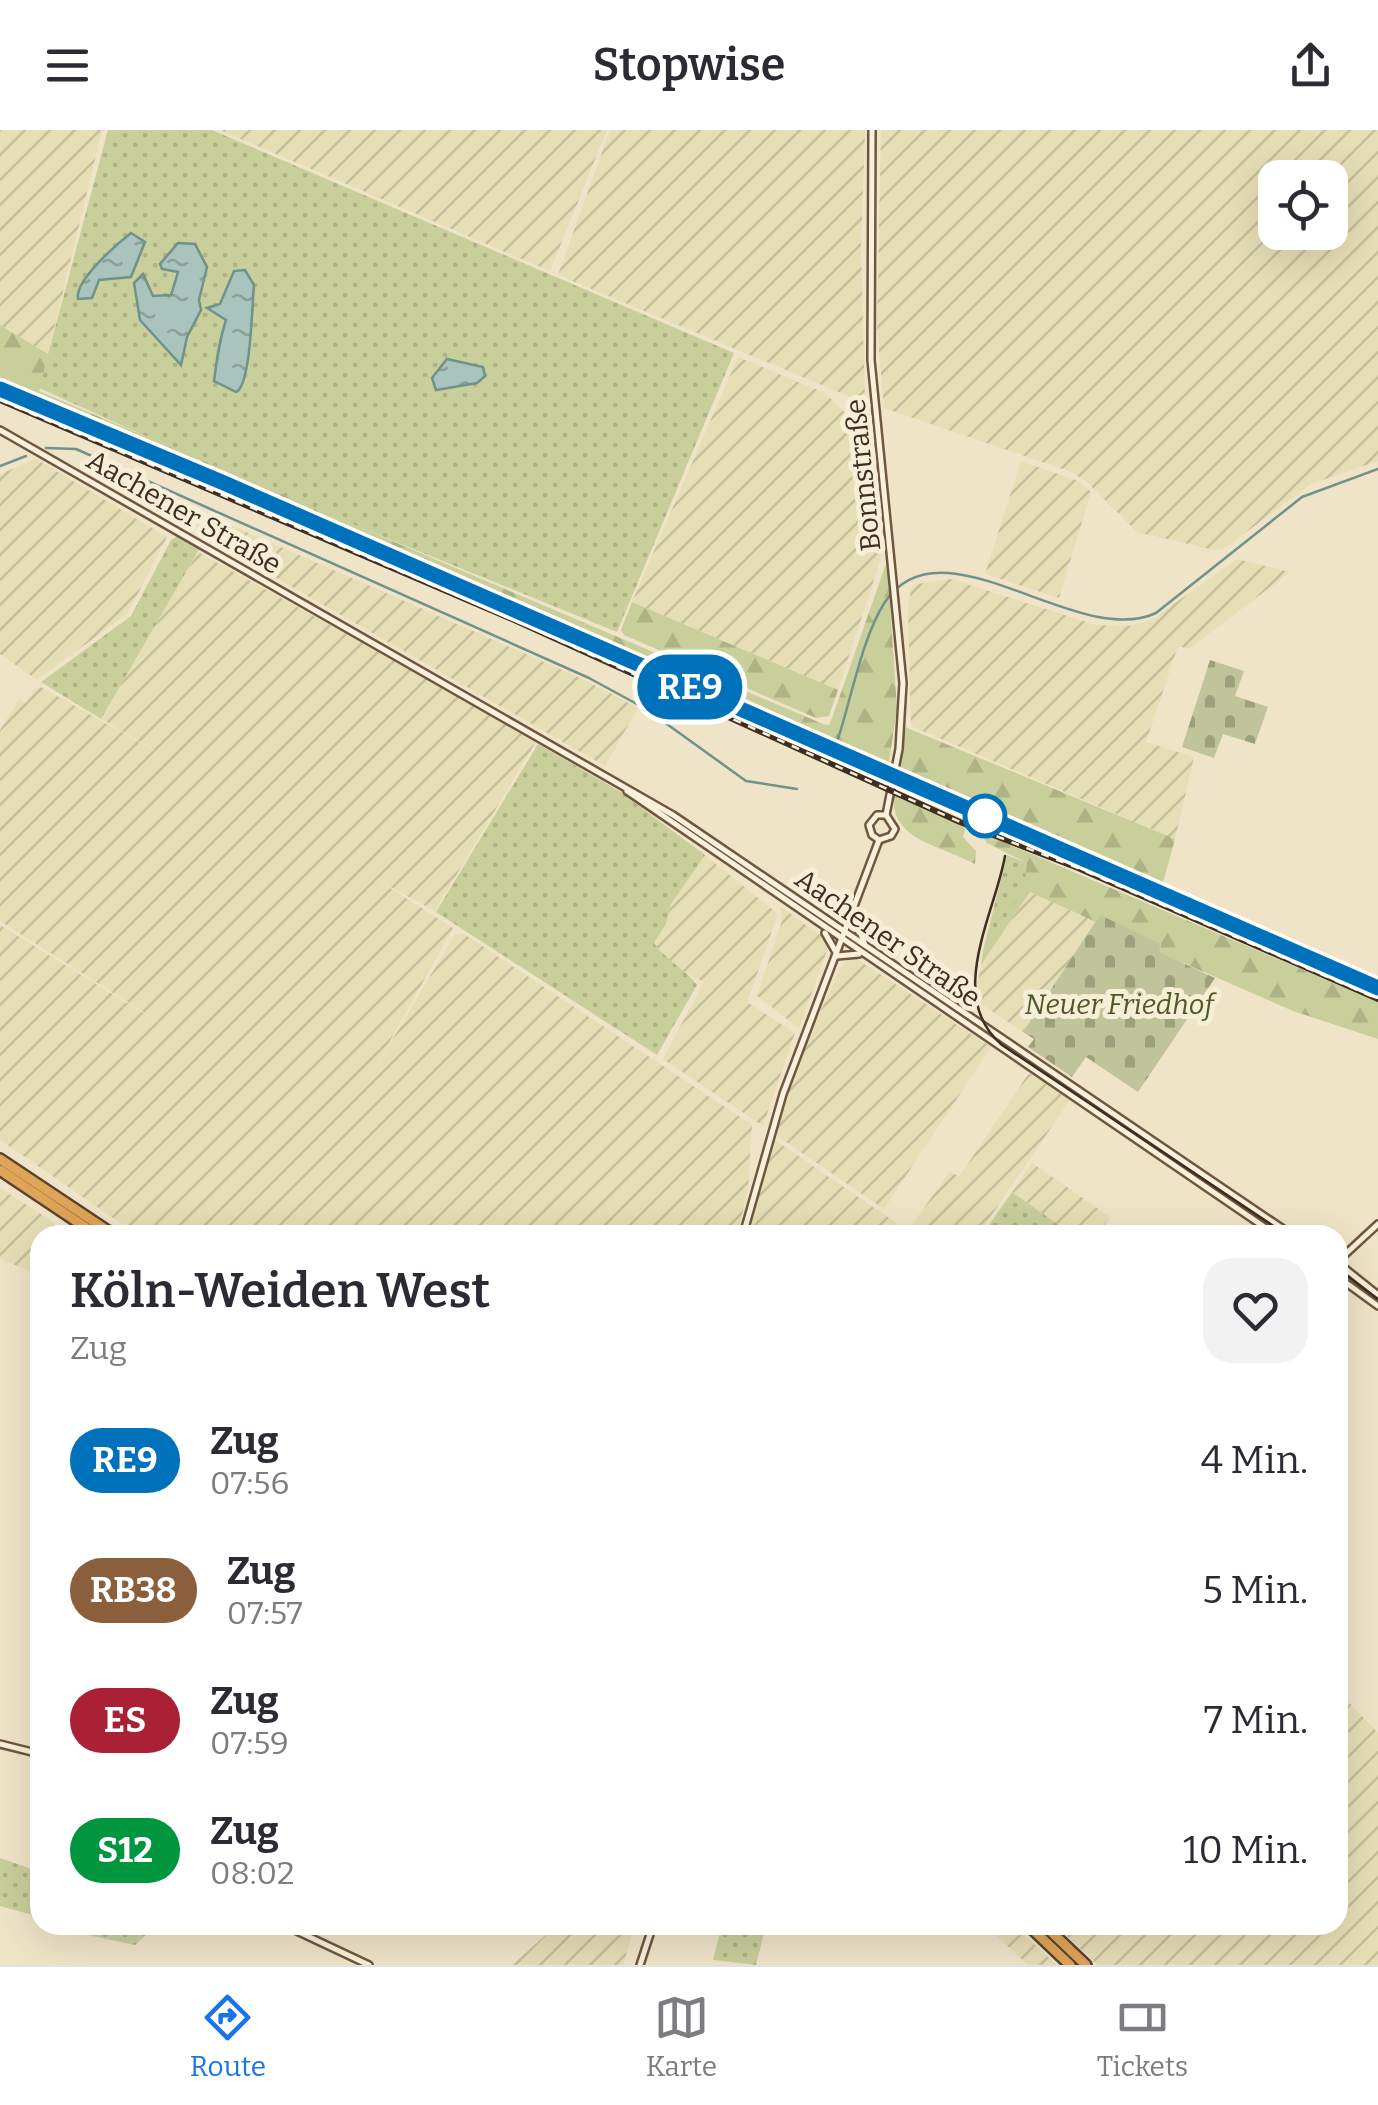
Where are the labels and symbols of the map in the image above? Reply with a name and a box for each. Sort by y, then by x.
street label: Bonnstraße [839,397,887,553]
street label: Aachener Straße [81,443,287,581]
line badge: RE9 [632,654,748,720]
unlabelled marker [964,795,1006,837]
street label: Aachener Straße [789,862,987,1014]
park label: Neuer Friedhof [1024,988,1217,1021]

